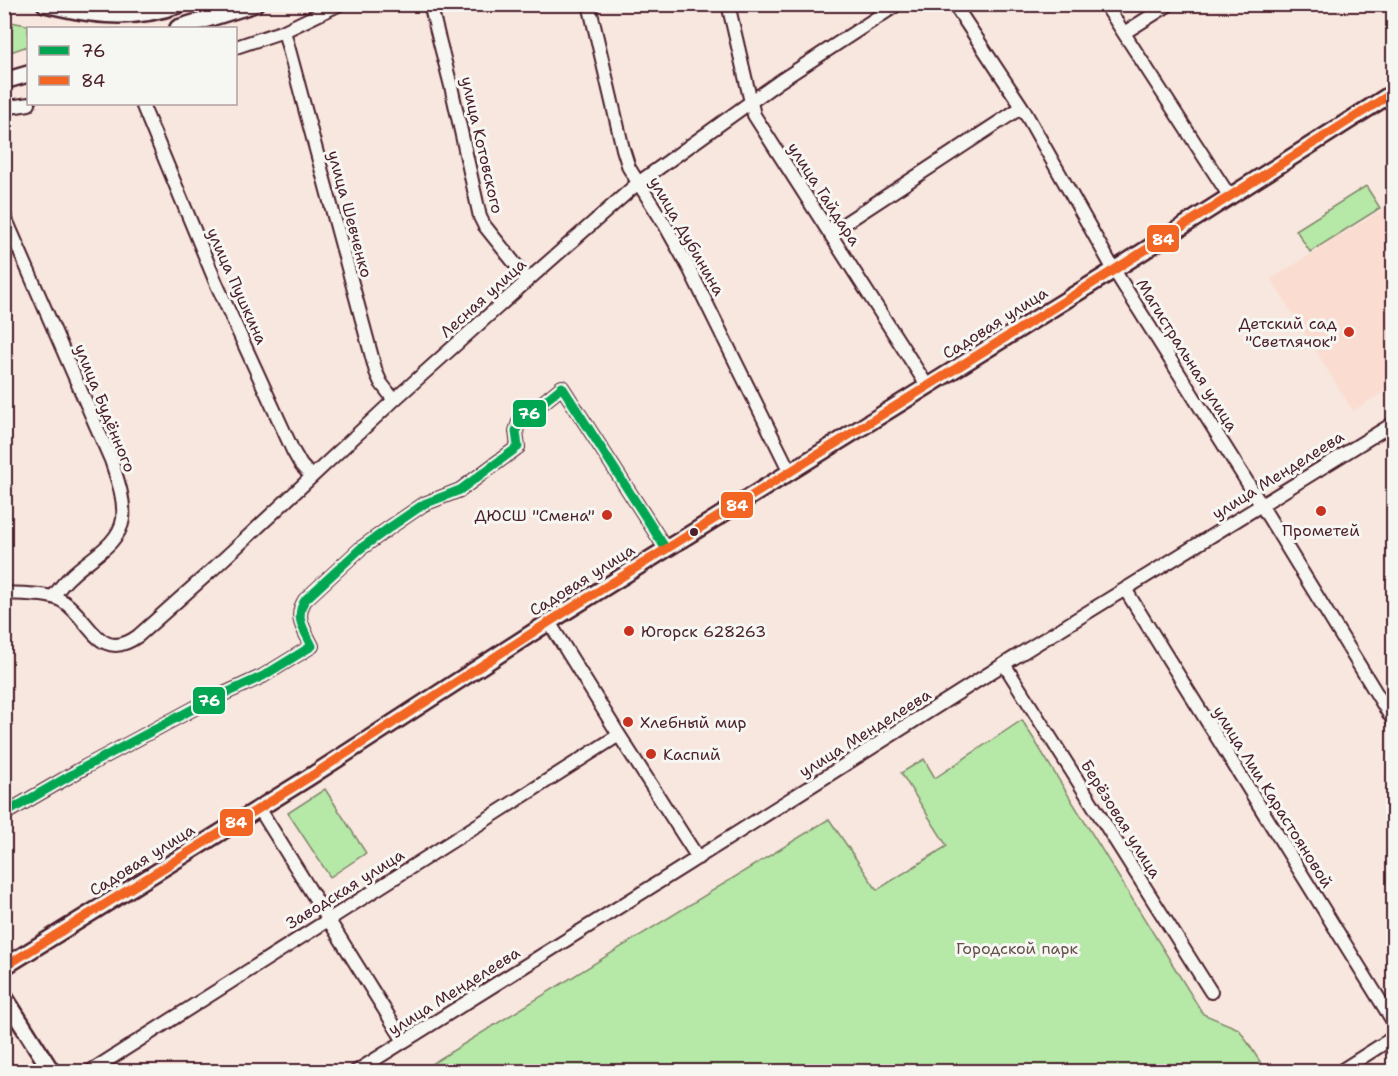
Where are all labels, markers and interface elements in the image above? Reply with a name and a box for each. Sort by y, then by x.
legend [27,27,237,105]
text: 76 [81,39,105,63]
text: 84 [81,69,105,93]
street label: улица Котовского [456,74,508,216]
street label: улица Гайдара [783,138,865,250]
street label: улица Шевченко [323,148,377,280]
street label: улица Дубинина [644,173,730,299]
street label: улица Пушкина [202,224,272,348]
line badge: 84 [1146,224,1180,253]
text: 84 [1152,229,1174,250]
street label: Лесная улица [435,254,531,342]
street label: Магистральная улица [1131,275,1243,435]
street label: Садовая улица [938,282,1052,364]
place label: Детский сад "Светлячок" [1238,313,1337,352]
marker: Детский сад "Светлячок" [1342,325,1356,339]
street label: улица Будённого [70,341,140,475]
line badge: 76 [512,399,547,428]
text: 76 [518,403,540,424]
street label: улица Менделеева [1208,426,1348,524]
line badge: 84 [720,491,754,519]
text: 84 [726,495,748,516]
marker: Прометей [1314,504,1328,518]
place label: ДЮСШ "Смена" [474,505,595,526]
marker: ДЮСШ "Смена" [600,508,614,522]
place label: Прометей [1282,520,1360,541]
unlabelled marker [688,526,700,538]
street label: Садовая улица [525,539,639,621]
place label: Югорск 628263 [641,621,766,642]
marker: Югорск 628263 [622,624,636,638]
street label: улица Менделеева [795,684,935,782]
line badge: 76 [192,686,226,715]
text: 76 [198,690,220,711]
street label: улица Лии Карастояновой [1208,702,1338,892]
place label: Хлебный мир [640,712,747,733]
marker: Хлебный мир [621,715,635,729]
place label: Каспий [663,744,720,765]
marker: Каспий [644,747,658,761]
street label: Берёзовая улица [1076,756,1166,882]
line badge: 84 [219,808,254,837]
text: 84 [225,812,247,833]
street label: Садовая улица [85,819,199,901]
street label: Заводская улица [282,844,408,934]
park label: Городской парк [956,938,1079,959]
street label: улица Менделеева [384,942,524,1040]

